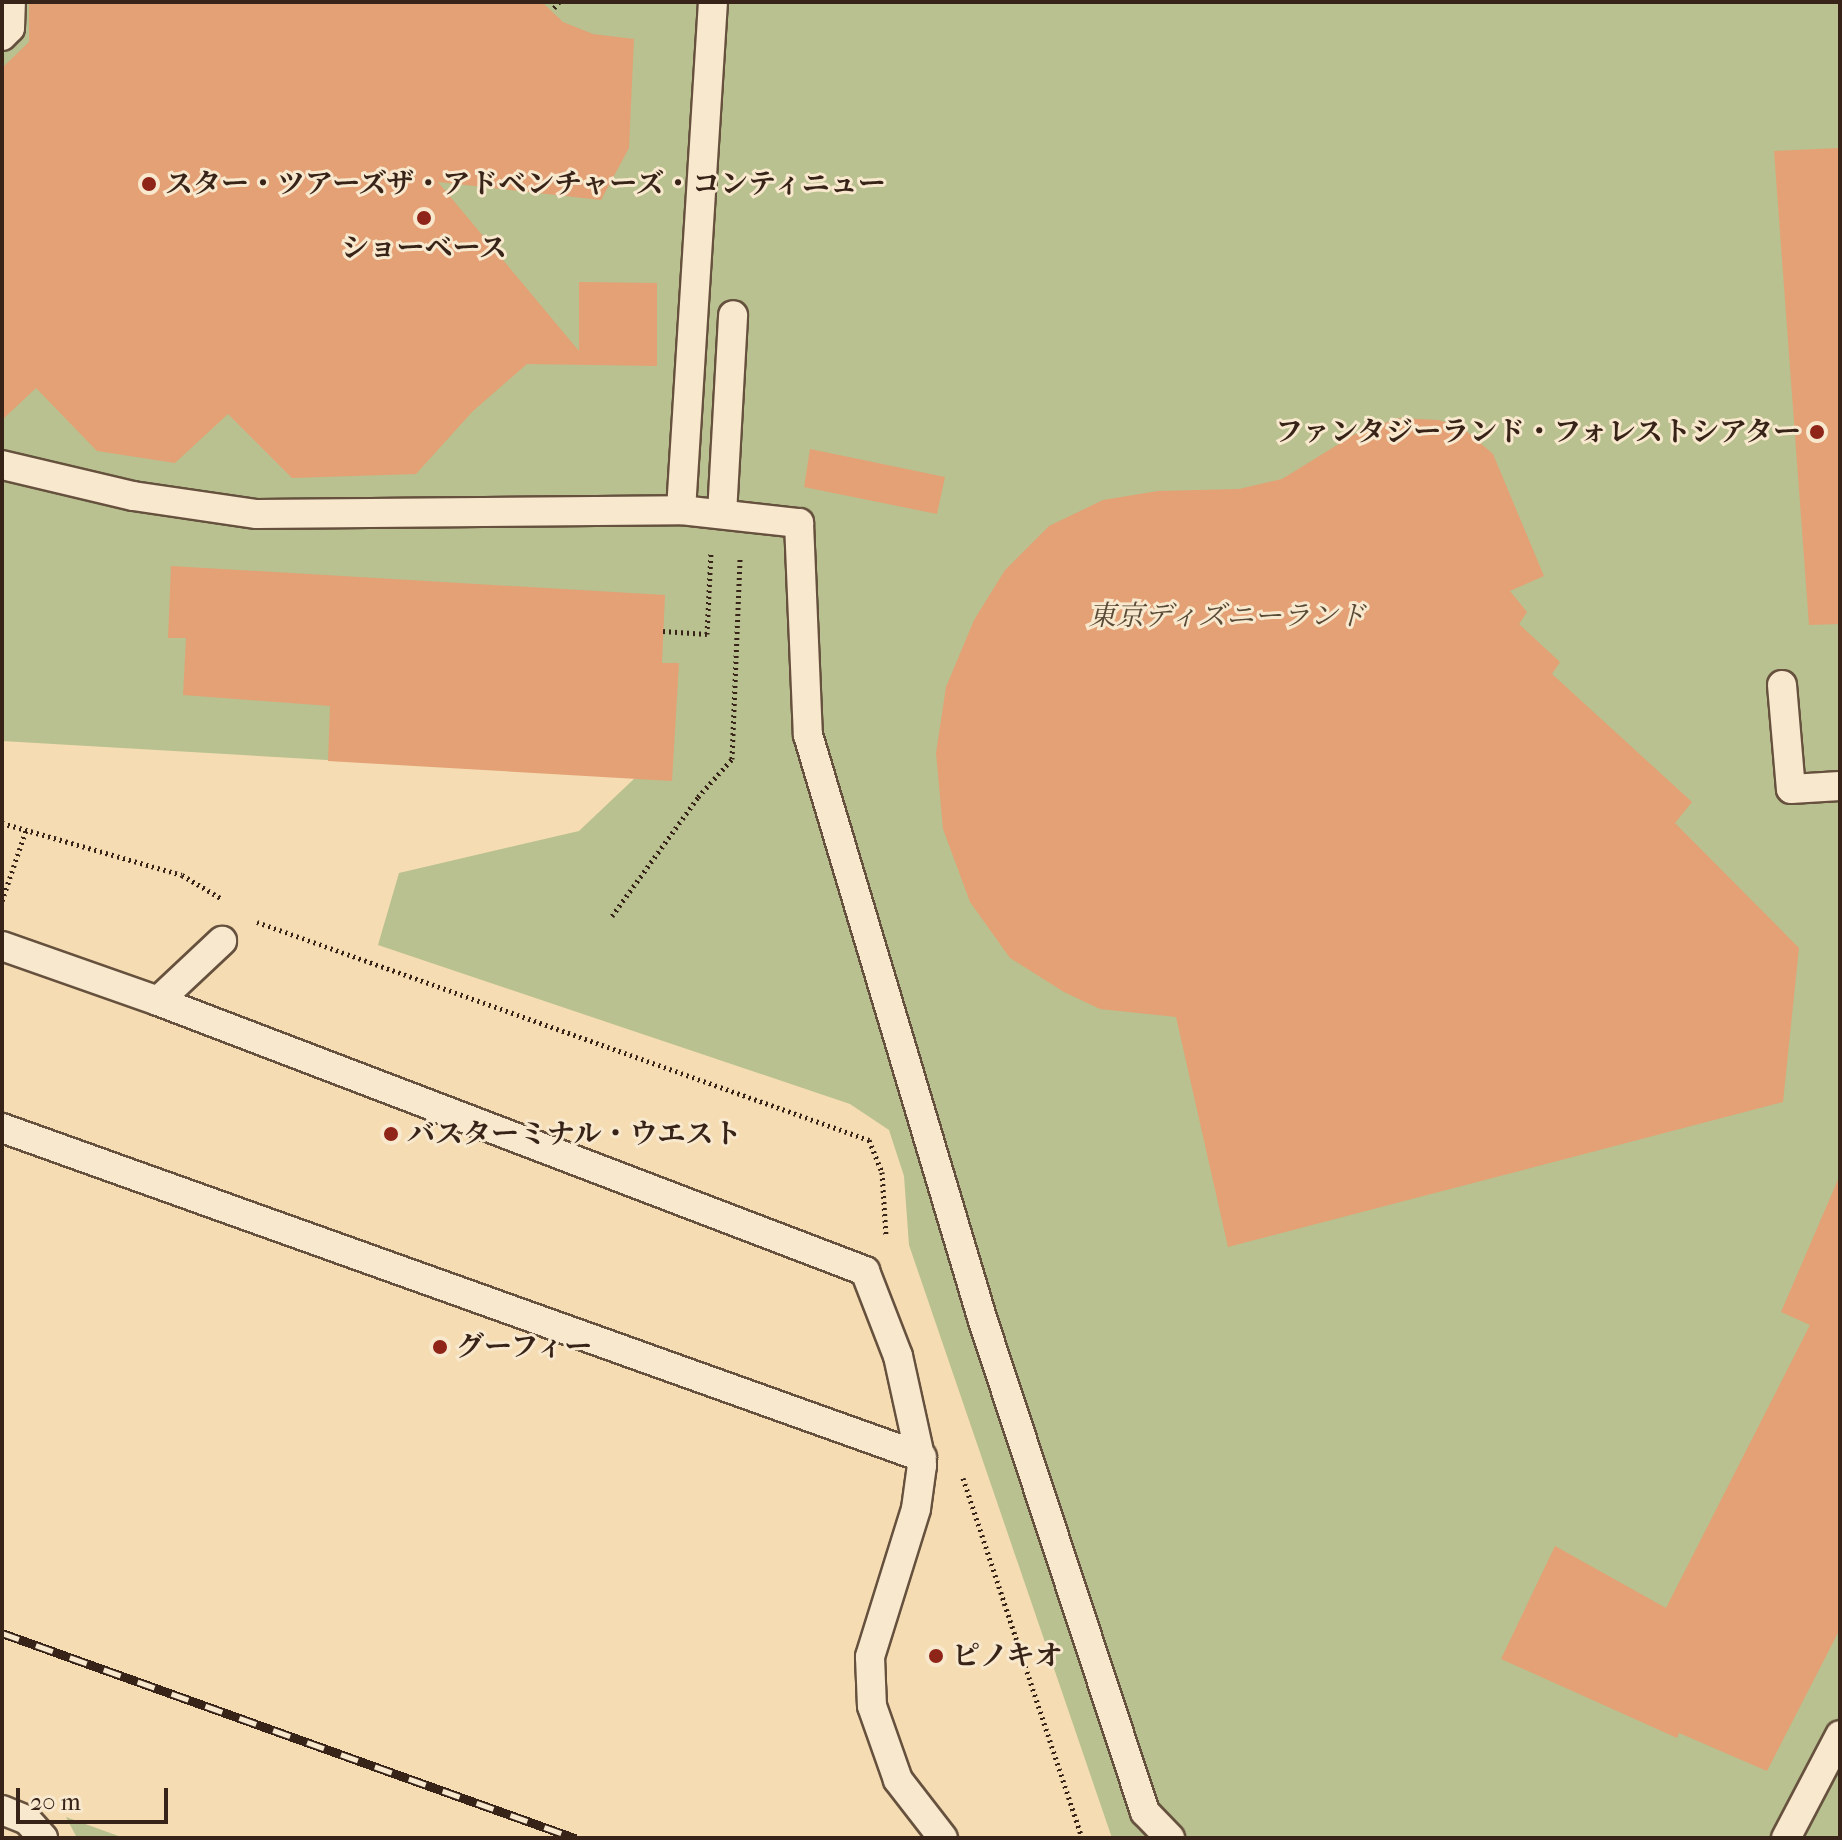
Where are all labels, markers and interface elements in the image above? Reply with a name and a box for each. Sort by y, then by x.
place label: スター・ツアーズザ・アドベンチャーズ・コンティニュー [165,167,892,201]
marker: スター・ツアーズザ・アドベンチャーズ・コンティニュー [140,175,158,193]
marker: ショーベース [415,209,433,227]
place label: ショーベース [340,231,508,265]
place label: ファンタジーランド・フォレストシアター [1269,415,1801,449]
marker: ファンタジーランド・フォレストシアター [1808,423,1826,441]
park label: 東京ディズニーランド [1087,599,1367,633]
place label: バスターミナル・ウエスト [407,1117,743,1151]
marker: バスターミナル・ウエスト [382,1125,400,1143]
place label: グーフィー [456,1330,596,1364]
marker: グーフィー [431,1338,449,1356]
place label: ピノキオ [952,1639,1064,1673]
marker: ピノキオ [927,1647,945,1665]
scale bar [20,1772,172,1822]
text: 20 m [30,1788,81,1816]

